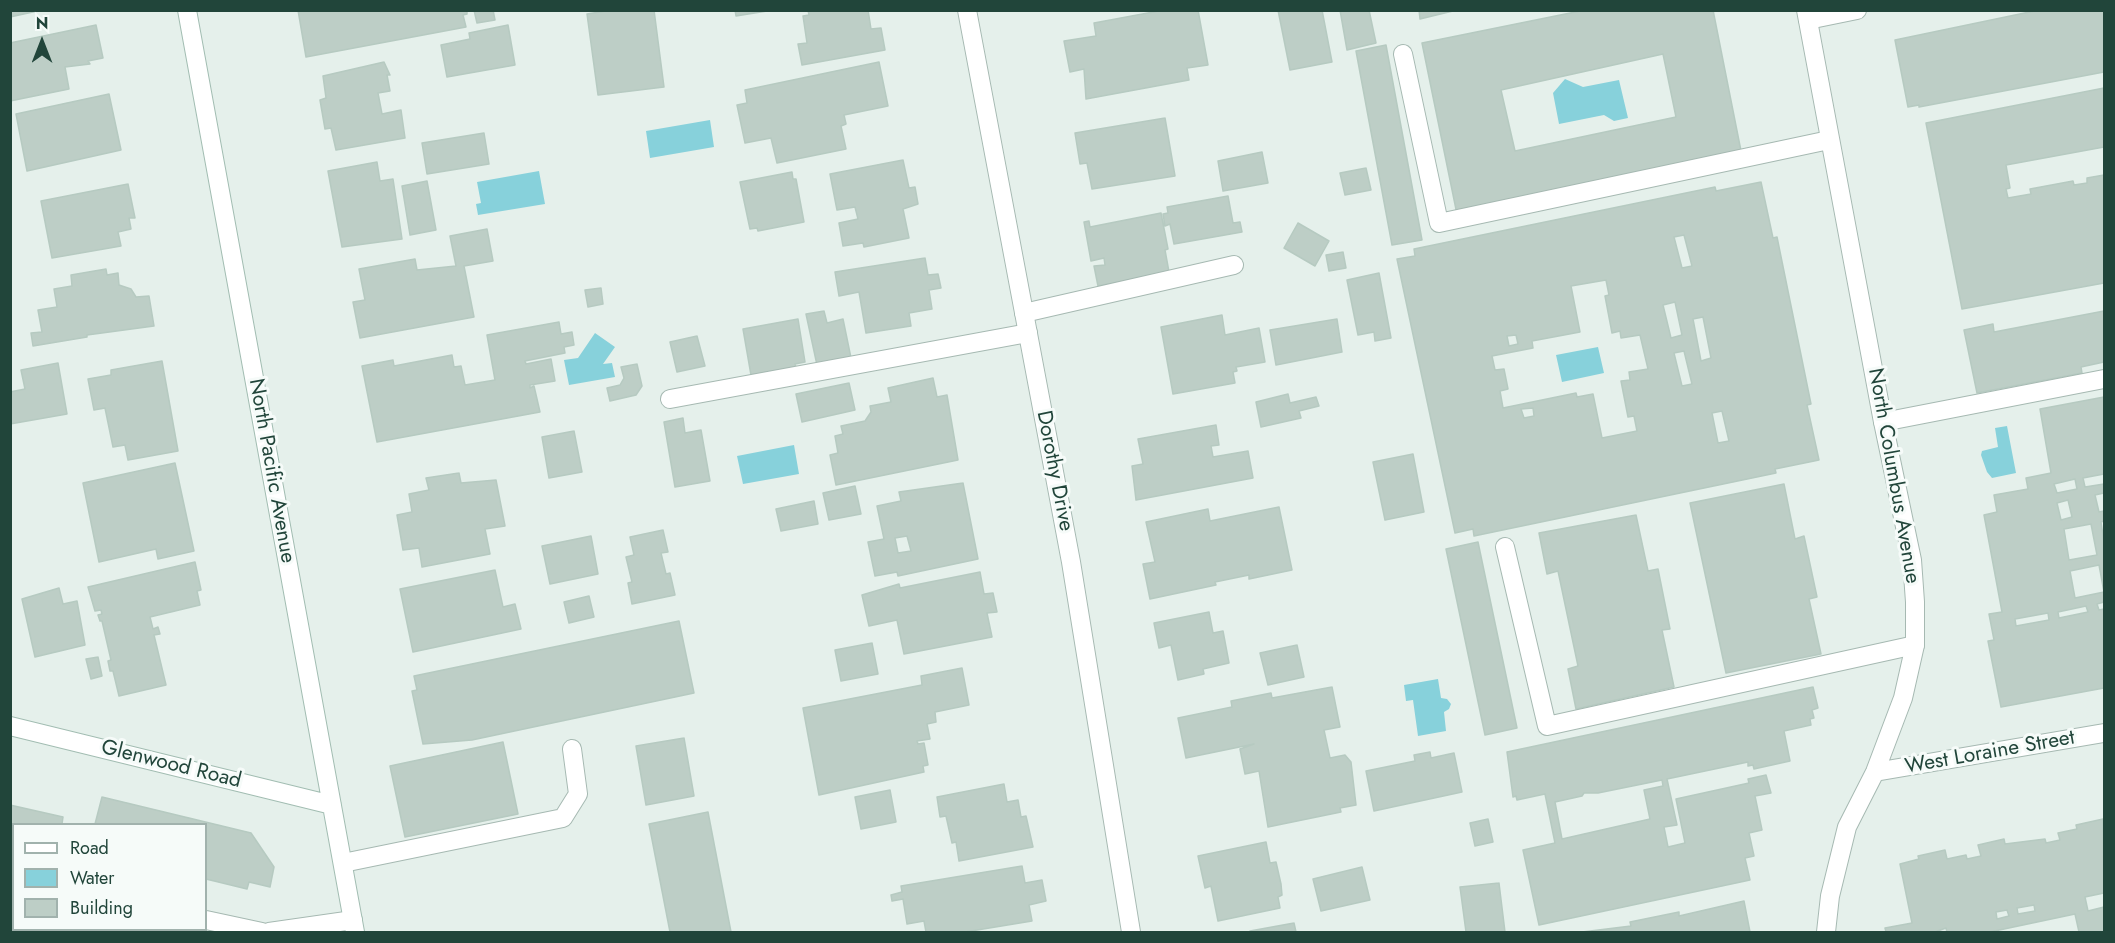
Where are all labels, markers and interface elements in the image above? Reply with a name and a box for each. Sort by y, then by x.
north arrow [12,12,72,72]
text: N [36,12,48,35]
street label: North Columbus Avenue [1862,366,1924,586]
street label: North Pacific Avenue [242,377,300,565]
street label: Dorothy Drive [1030,409,1078,533]
street label: West Loraine Street [1903,726,2077,780]
street label: Glenwood Road [98,735,244,795]
legend [12,823,207,931]
text: Road [70,835,109,861]
text: Water [70,865,114,891]
text: Building [70,895,133,921]

